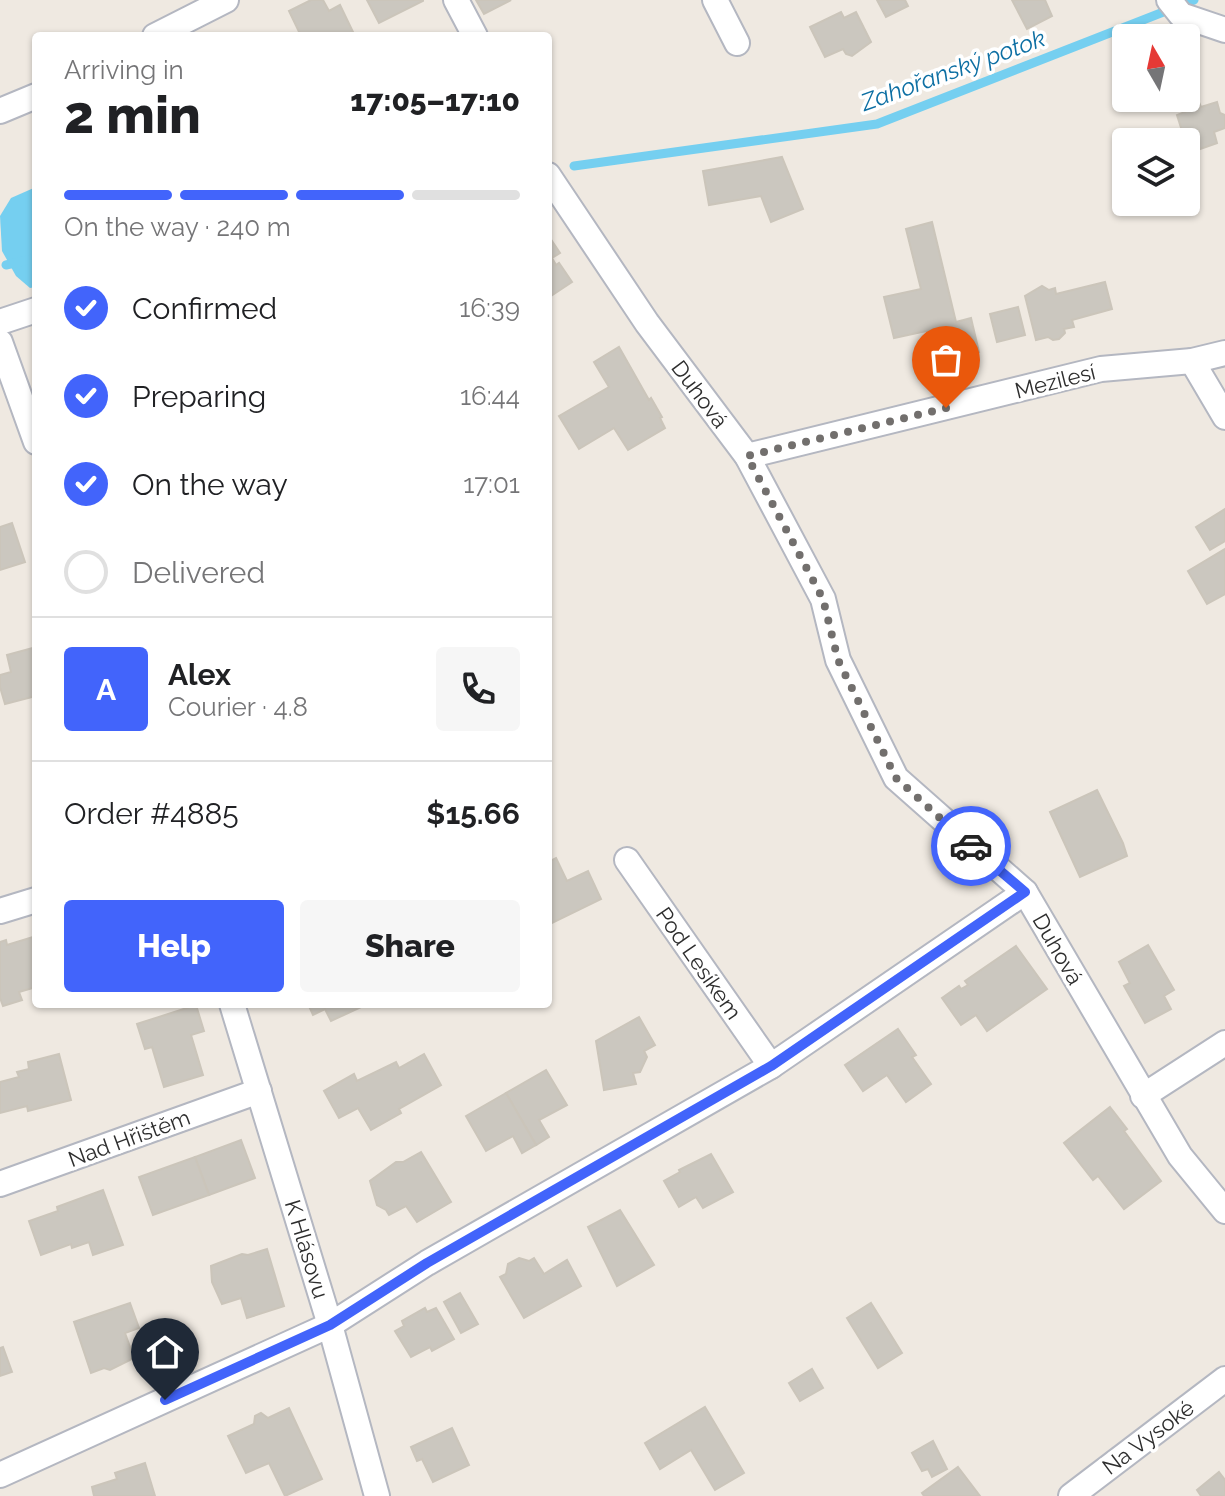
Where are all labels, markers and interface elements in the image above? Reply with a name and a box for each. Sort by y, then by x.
water label: Zahořanský potok [856,23,1049,117]
north arrow [1112,24,1200,112]
map controls [1112,24,1200,216]
text: Arriving in [64,55,184,85]
text: 17:05–17:10 [350,83,520,118]
text: 2 min [64,84,201,145]
button: layers [1112,128,1200,216]
text: On the way · 240 m [64,212,291,242]
icon: check [64,286,108,330]
text: Confirmed [132,291,277,326]
text: 16:39 [459,293,520,323]
pin [912,326,980,408]
icon: bag [924,338,968,382]
street label: Duhová [666,355,734,433]
street label: Mezilesí [1012,358,1098,404]
icon: check [64,374,108,418]
text: Preparing [132,379,266,414]
text: 16:44 [460,381,520,411]
icon: check [64,462,108,506]
text: On the way [132,467,288,502]
text: 17:01 [463,469,520,499]
text: Delivered [132,555,265,590]
button: phone [436,647,520,731]
text: Alex [168,657,231,692]
text: A [96,672,116,707]
text: Courier · 4.8 [168,692,308,722]
text: Order #4885 [64,796,239,831]
text: $15.66 [426,796,520,831]
courier [931,806,1011,886]
icon: car [949,824,993,868]
button: Help [64,900,284,992]
button: Share [300,900,520,992]
street label: Pod Lesíkem [651,902,747,1024]
street label: Duhová [1027,909,1089,989]
street label: Nad Hřištěm [64,1104,194,1172]
street label: K Hlásovu [280,1197,334,1301]
pin [131,1318,199,1400]
icon: home [143,1330,187,1374]
street label: Na Vysoké [1097,1394,1199,1480]

